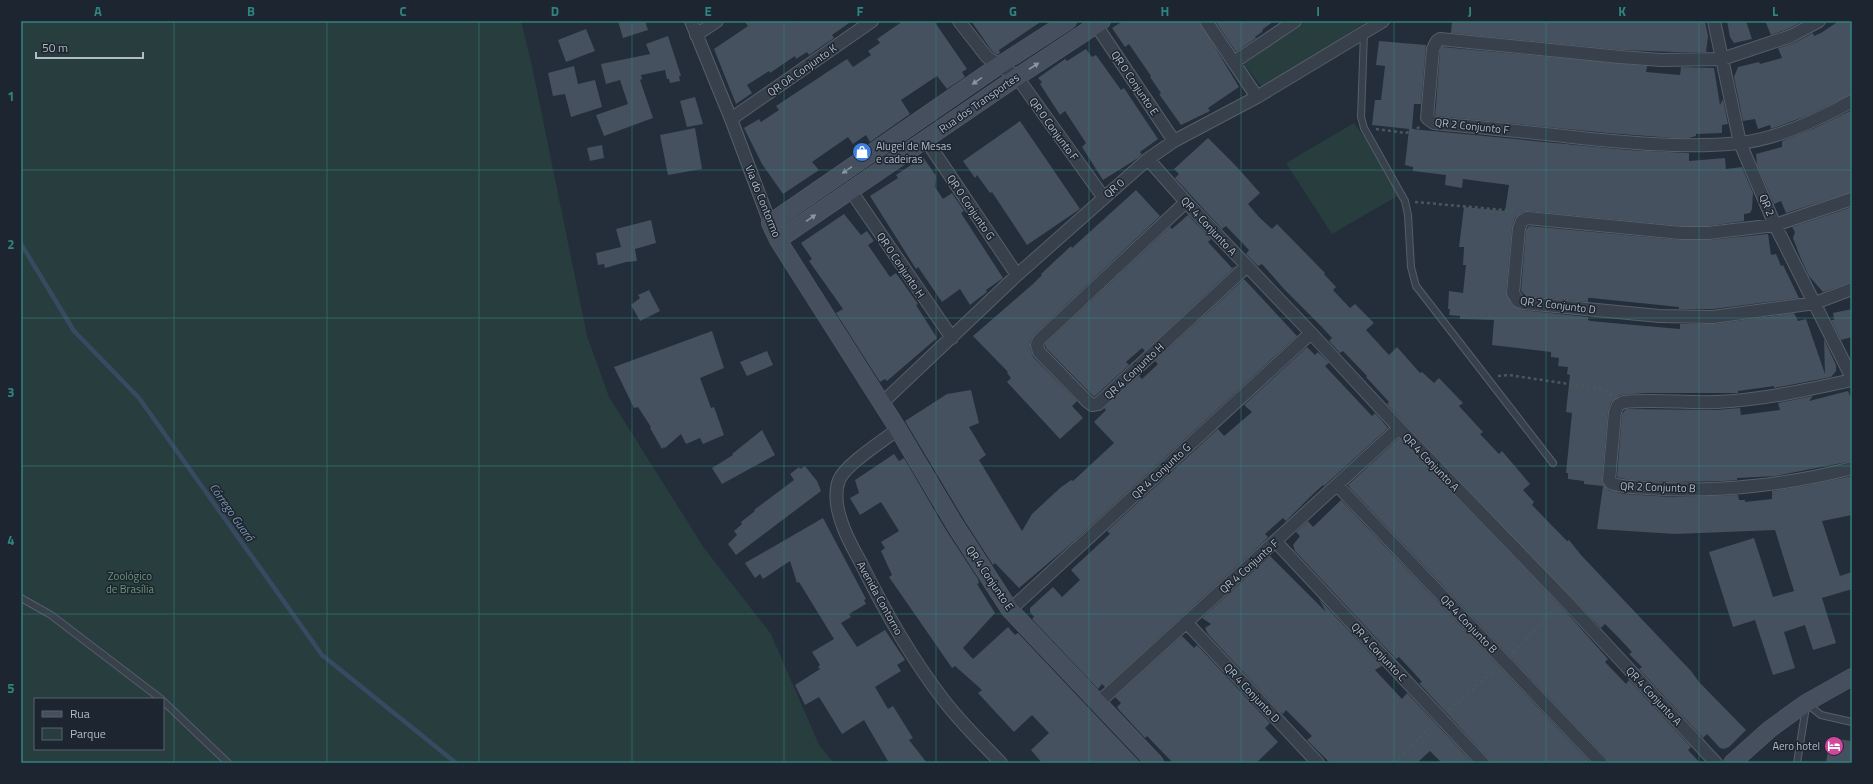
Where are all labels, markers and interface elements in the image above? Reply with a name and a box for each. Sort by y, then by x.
text: A [94,1,102,21]
text: B [247,1,255,21]
text: C [399,1,407,21]
text: D [551,1,559,21]
text: E [704,1,712,21]
text: F [857,1,864,21]
text: G [1009,1,1017,21]
text: H [1161,1,1169,21]
text: I [1316,1,1320,21]
text: J [1468,1,1472,21]
text: K [1618,1,1626,21]
text: L [1772,1,1778,21]
scale bar [36,34,143,60]
text: 50 m [42,38,68,57]
street label: QR 0A Conjunto K [764,40,841,100]
street label: QR 0 Conjunto E [1107,47,1163,119]
one-way arrow [1028,62,1039,70]
street label: Rua dos Transportes [936,69,1022,137]
one-way arrow [972,77,982,85]
text: 1 [7,86,15,106]
street label: QR 0 Conjunto F [1026,94,1083,164]
street label: QR 2 Conjunto F [1434,114,1510,138]
place label: Alugel de Mesas e cadeiras [876,138,951,167]
shop icon: Alugel de Mesas e cadeiras [851,141,873,163]
street label: Via do Contormo [741,162,785,240]
one-way arrow [841,166,852,174]
street label: QR 0 Conjunto G [943,171,999,243]
street label: QR 0 [1100,175,1128,201]
street label: QR 2 [1755,191,1779,219]
street label: QR 4 Conjunto A [1177,193,1241,259]
one-way arrow [805,214,816,222]
street label: QR 0 Conjunto H [873,229,929,301]
text: 2 [7,234,15,254]
street label: QR 2 Conjunto D [1519,292,1597,318]
street label: QR 4 Conjunto H [1101,339,1167,403]
text: 3 [7,382,15,402]
street label: QR 4 Conjunto A [1399,429,1463,495]
street label: QR 4 Conjunto G [1128,439,1194,503]
street label: QR 2 Conjunto B [1620,478,1696,496]
water label: Córrego Guará [205,479,260,546]
text: 4 [7,530,15,550]
street label: QR 4 Conjunto F [1216,535,1282,597]
street label: QR 4 Conjunto E [962,542,1018,614]
street label: Avenida Contorno [853,558,907,638]
park label: Zoológico de Brasília [106,568,154,597]
street label: QR 4 Conjunto B [1437,591,1501,657]
street label: QR 4 Conjunto C [1348,619,1410,685]
street label: QR 4 Conjunto D [1220,660,1284,726]
street label: QR 4 Conjunto A [1622,663,1686,729]
text: 5 [7,678,15,698]
legend [34,698,164,750]
text: Rua [70,704,90,723]
text: Parque [70,724,106,743]
hotel icon: Aero hotel [1823,735,1845,757]
place label: Aero hotel [1772,738,1820,754]

